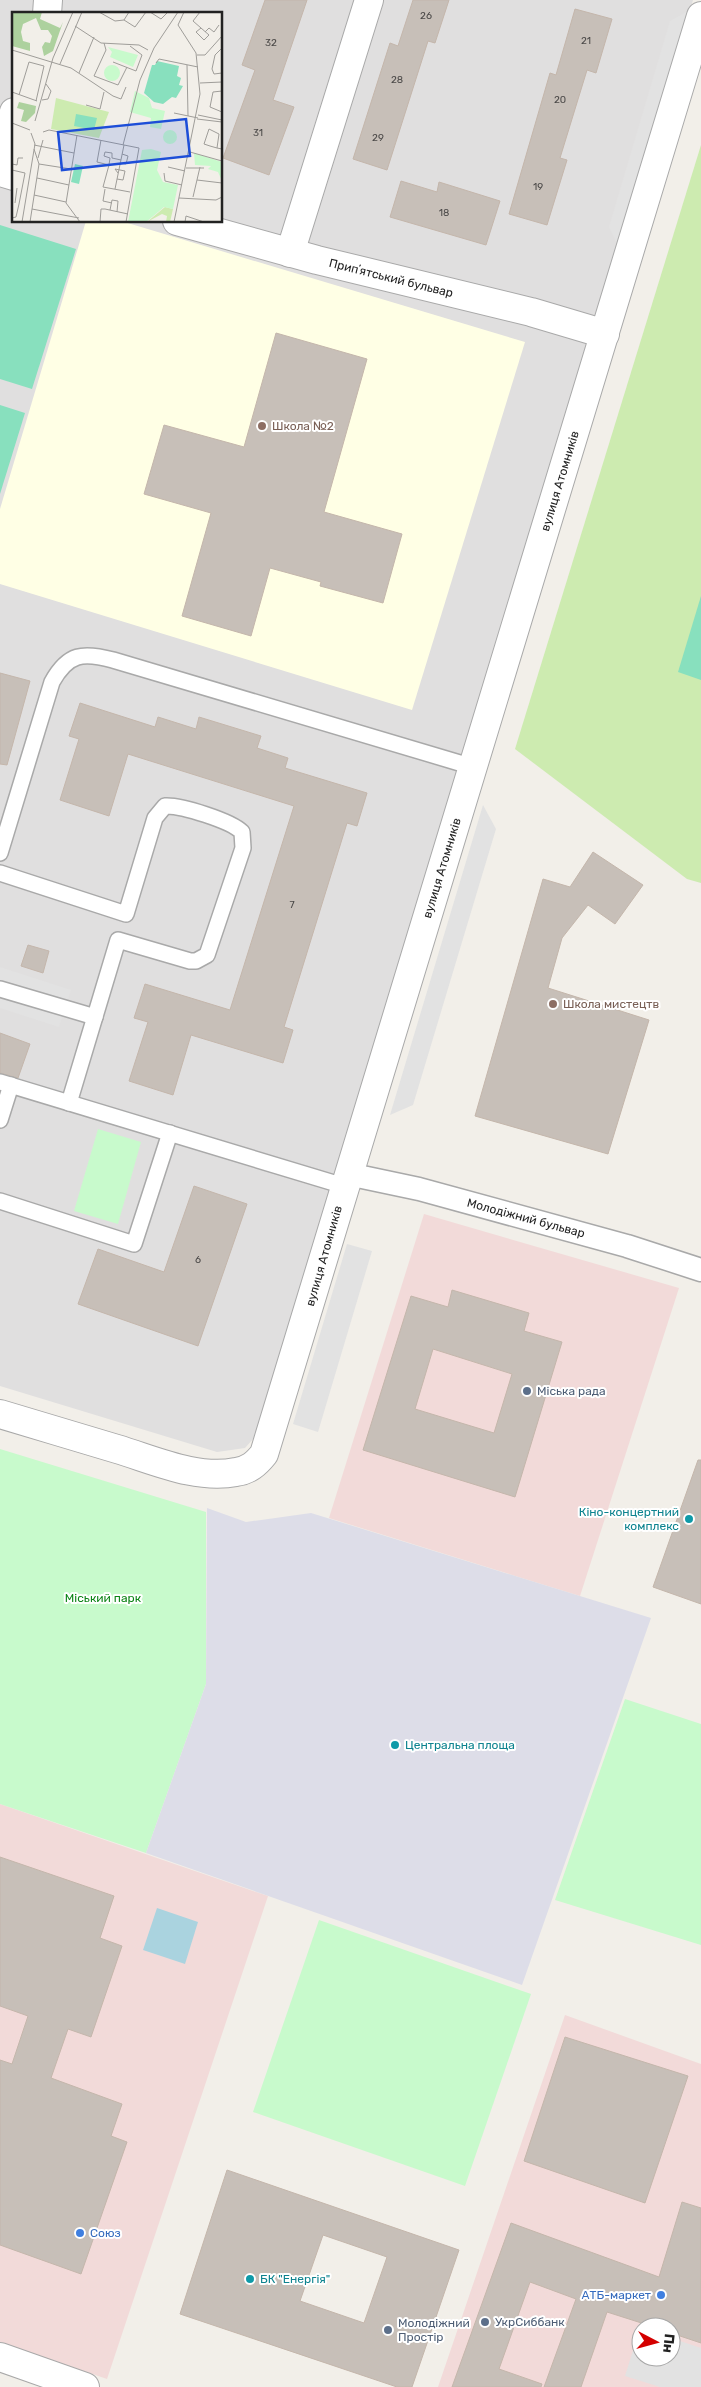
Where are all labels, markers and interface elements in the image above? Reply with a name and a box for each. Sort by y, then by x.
house number: 26 [420,10,432,22]
inset map [12,12,222,222]
house number: 21 [581,35,591,47]
house number: 32 [265,37,277,49]
house number: 28 [391,74,403,86]
house number: 20 [554,94,566,106]
house number: 31 [253,127,263,139]
house number: 29 [372,132,384,144]
house number: 19 [533,181,543,193]
house number: 18 [439,207,449,219]
street label: Припʼятський бульвар [327,256,455,300]
place label: Школа №2 [272,419,334,433]
marker: Школа №2 [256,420,268,432]
street label: вулиця Атомників [538,429,582,533]
street label: вулиця Атомників [420,816,464,920]
house number: 7 [289,899,295,911]
place label: Школа мистецтв [563,997,659,1011]
marker: Школа мистецтв [547,998,559,1010]
street label: Молодіжний бульвар [466,1196,586,1240]
street label: вулиця Атомників [303,1204,345,1308]
house number: 6 [195,1254,201,1266]
place label: Міська рада [537,1384,606,1398]
marker: Міська рада [521,1385,533,1397]
place label: Кіно-концертний комплекс [579,1505,679,1533]
marker: Кіно-концертний комплекс [683,1513,695,1525]
park label: Міський парк [65,1591,142,1605]
place label: Центральна площа [405,1738,515,1752]
marker: Центральна площа [389,1739,401,1751]
place label: Союз [90,2226,121,2240]
marker: Союз [74,2227,86,2239]
place label: БК "Енергія" [260,2272,330,2286]
marker: БК "Енергія" [244,2273,256,2285]
place label: АТБ-маркет [582,2288,651,2302]
marker: АТБ-маркет [655,2289,667,2301]
place label: УкрСиббанк [495,2315,565,2329]
place label: Молодіжний Простір [398,2316,470,2344]
marker: УкрСиббанк [479,2316,491,2328]
north arrow [631,2317,681,2367]
marker: Молодіжний Простір [382,2324,394,2336]
text: Пн [659,2333,678,2354]

